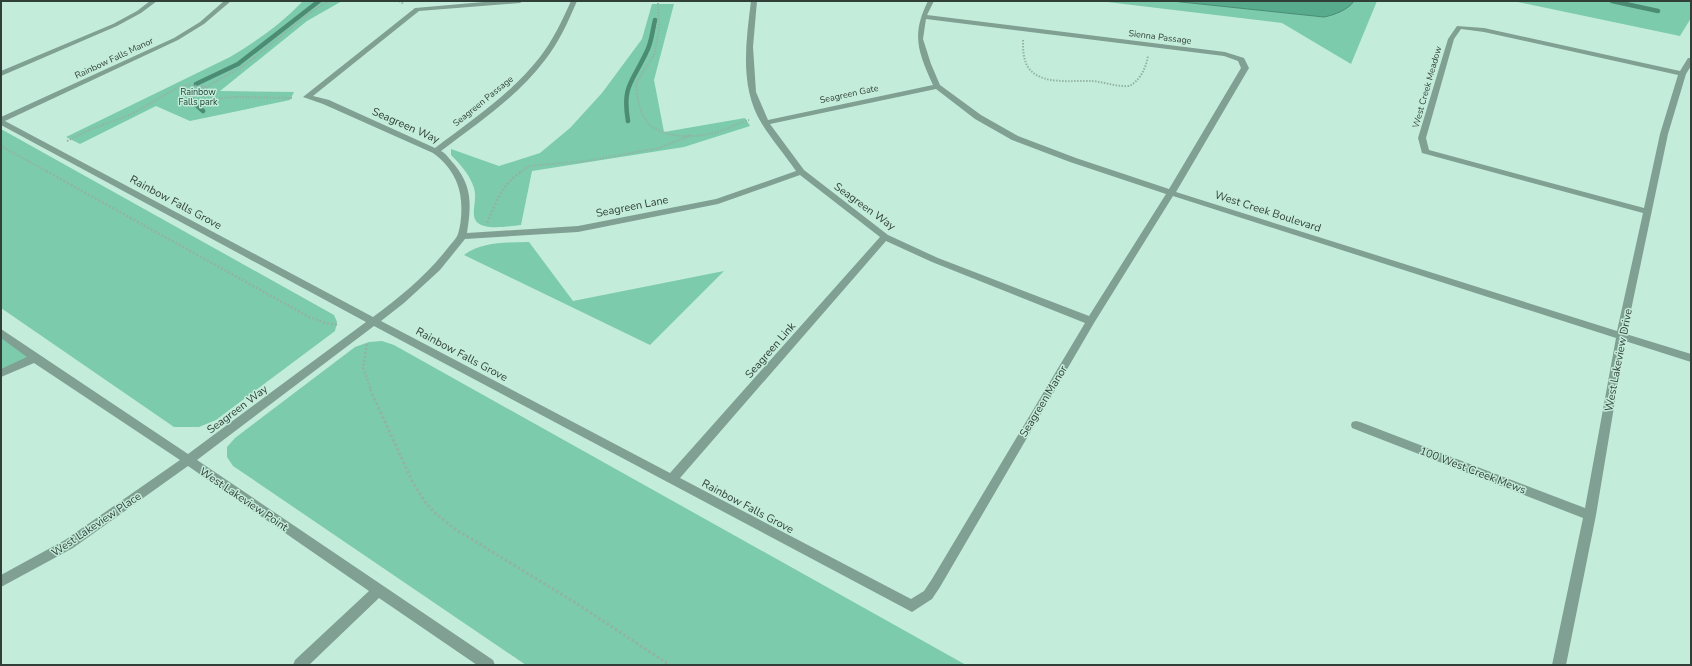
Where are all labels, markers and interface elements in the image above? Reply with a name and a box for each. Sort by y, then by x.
street label: Sienna Passage [1128,27,1192,47]
street label: Rainbow Falls Manor [73,34,156,81]
street label: West Creek Meadow [1410,44,1445,129]
street label: Seagreen Passage [450,73,516,129]
street label: Seagreen Gate [819,82,880,106]
park label: Rainbow Falls park [178,86,218,108]
street label: Seagreen Way [370,104,442,147]
street label: Rainbow Falls Grove [127,172,224,233]
street label: Seagreen Way [831,179,899,234]
street label: West Creek Boulevard [1213,187,1323,236]
street label: Seagreen Lane [595,192,670,221]
street label: West Lakeview Drive [1601,307,1636,413]
street label: Seagreen Link [742,319,799,382]
street label: Rainbow Falls Grove [413,324,510,385]
street label: Seagreen Manor [1016,363,1071,440]
street label: Seagreen Way [204,381,271,437]
street label: 100 West Creek Mews [1417,443,1528,498]
street label: West Lakeview Point [197,464,291,535]
street label: Rainbow Falls Grove [699,476,796,537]
street label: West Lakeview Place [49,489,144,560]

